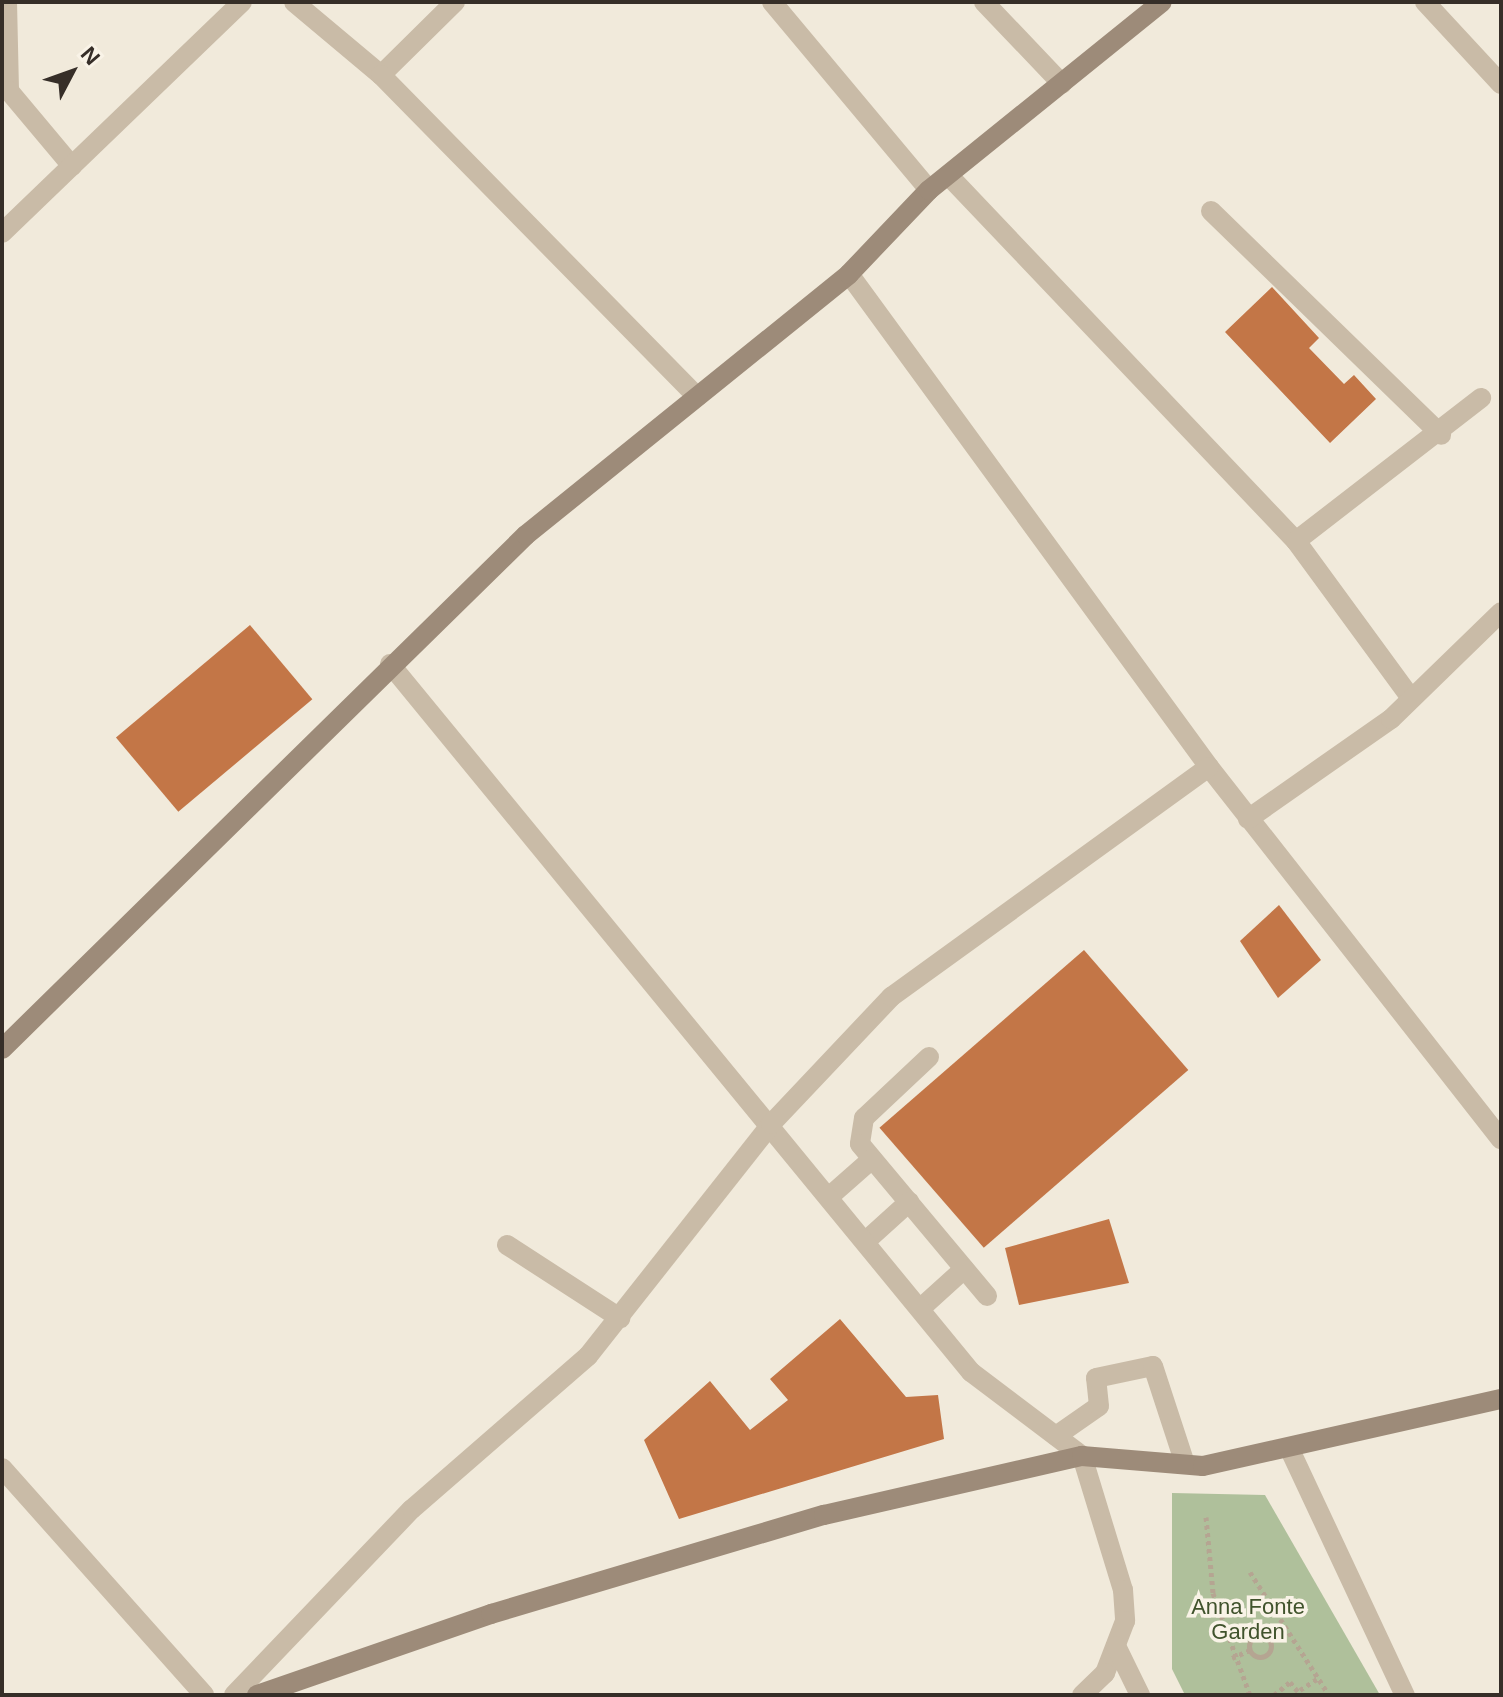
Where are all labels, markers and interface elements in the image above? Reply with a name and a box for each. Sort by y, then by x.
north arrow [32,32,112,112]
text: N [76,42,105,70]
park label: Anna Fonte Garden [1191,1593,1305,1644]

